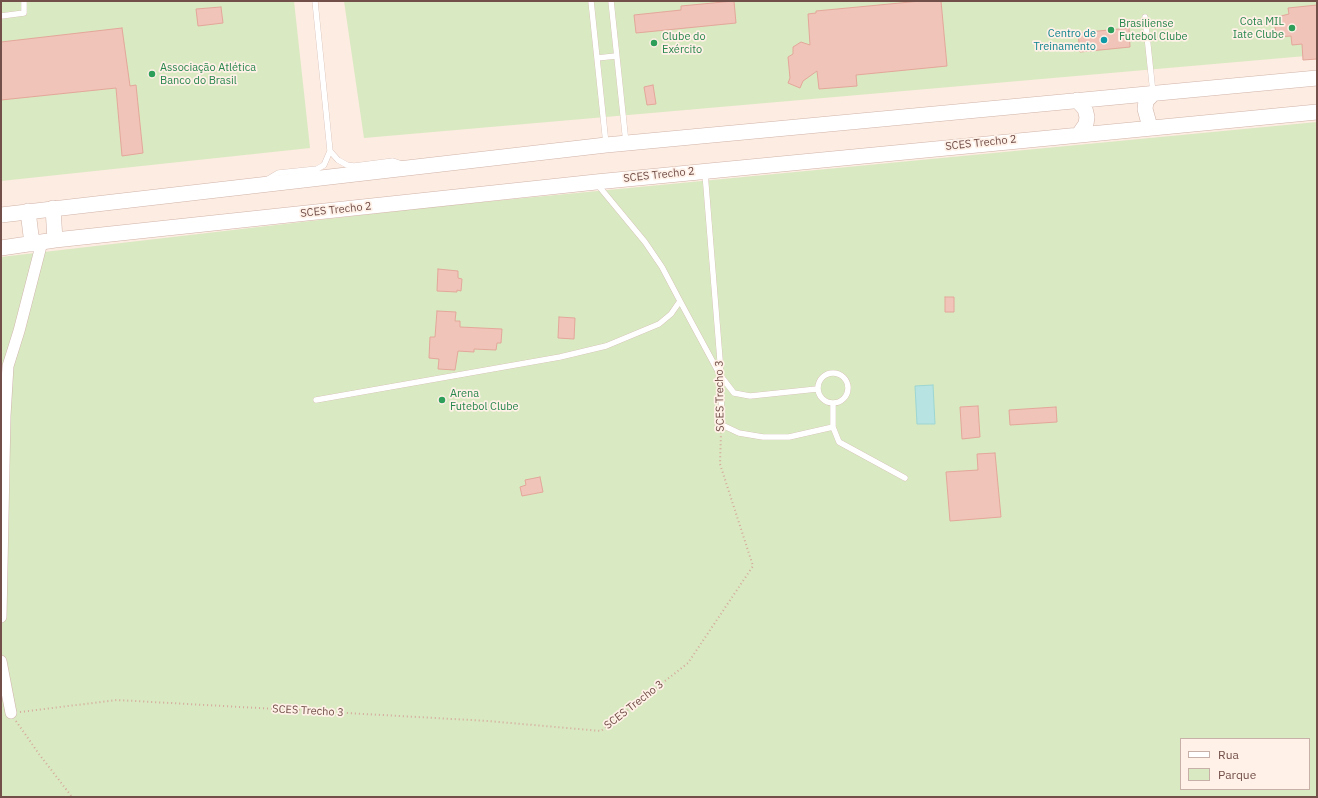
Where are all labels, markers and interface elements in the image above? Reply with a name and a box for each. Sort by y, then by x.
place label: Cota MIL Iate Clube [1233,15,1284,41]
place label: Brasiliense Futebol Clube [1119,17,1188,43]
marker: Cota MIL Iate Clube [1287,23,1297,33]
marker: Brasiliense Futebol Clube [1106,25,1116,35]
place label: Centro de Treinamento [1033,27,1096,53]
place label: Clube do Exército [662,30,706,56]
marker: Centro de Treinamento [1099,35,1109,45]
marker: Clube do Exército [649,38,659,48]
place label: Associação Atlética Banco do Brasil [160,61,256,87]
marker: Associação Atlética Banco do Brasil [147,69,157,79]
street label: SCES Trecho 2 [945,133,1017,153]
street label: SCES Trecho 2 [623,165,695,185]
street label: SCES Trecho 2 [300,200,372,220]
street label: SCES Trecho 3 [713,360,727,432]
place label: Arena Futebol Clube [450,387,519,413]
marker: Arena Futebol Clube [437,395,447,405]
street label: SCES Trecho 3 [602,678,666,732]
street label: SCES Trecho 3 [272,703,344,719]
legend [1180,738,1310,790]
text: Rua [1218,747,1239,762]
text: Parque [1218,767,1256,782]

